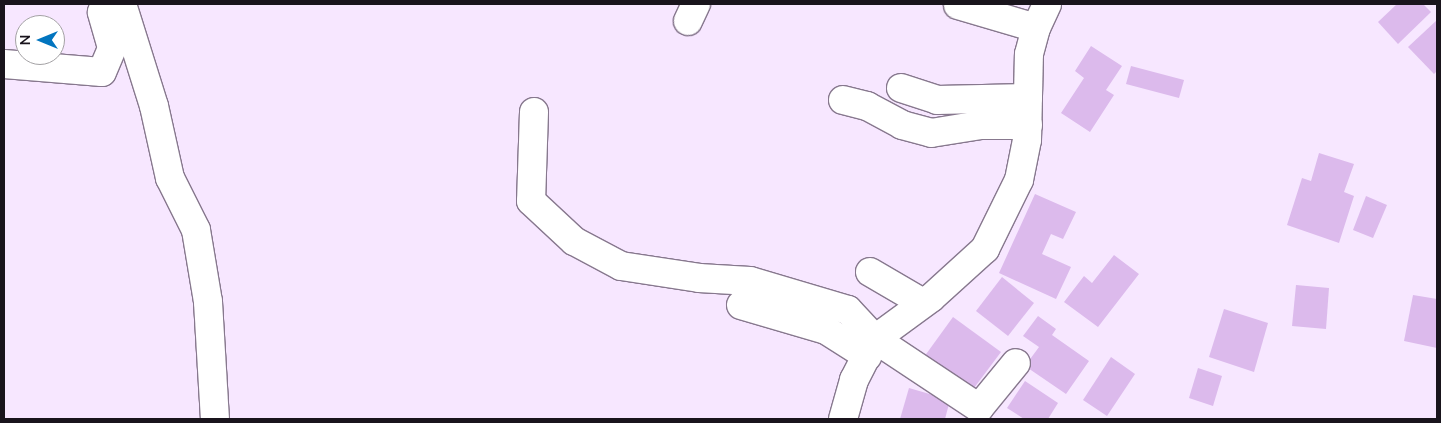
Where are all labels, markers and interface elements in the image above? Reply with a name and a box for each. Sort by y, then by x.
north arrow [15,15,65,65]
text: N [16,35,35,45]

